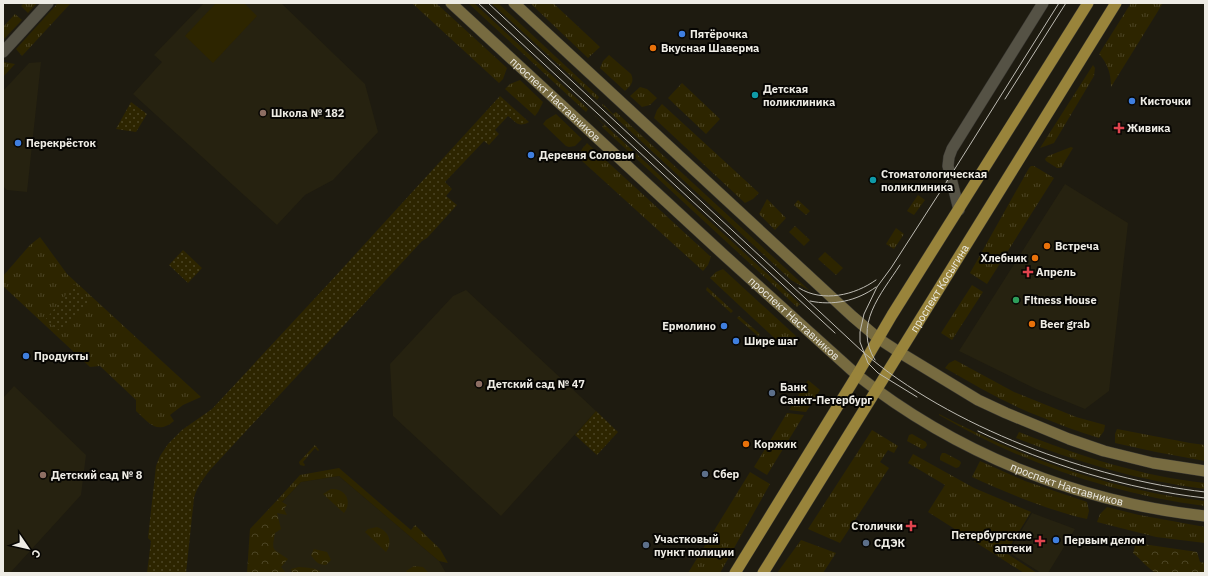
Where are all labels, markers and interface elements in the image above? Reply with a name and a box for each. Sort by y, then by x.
place label: Пятёрочка [690,27,748,41]
marker: Пятёрочка [677,29,687,39]
place label: Вкусная Шаверма [661,41,759,55]
marker: Вкусная Шаверма [648,43,658,53]
street label: проспект Наставников [507,54,603,145]
place label: Детская поликлиника [763,82,835,109]
marker: Детская поликлиника [750,90,760,100]
place label: Кисточки [1140,94,1191,108]
marker: Кисточки [1127,96,1137,106]
place label: Школа № 182 [271,106,345,120]
marker: Школа № 182 [258,108,268,118]
place label: Живика [1127,121,1171,135]
marker: Живика [1114,123,1124,133]
place label: Перекрёсток [26,136,97,150]
marker: Перекрёсток [13,138,23,148]
place label: Деревня Соловьи [539,148,634,162]
marker: Деревня Соловьи [526,150,536,160]
place label: Стоматологическая поликлиника [881,167,987,194]
marker: Стоматологическая поликлиника [868,175,878,185]
place label: Встреча [1055,239,1099,253]
street label: проспект Косыгина [907,241,972,335]
marker: Встреча [1042,241,1052,251]
place label: Хлебник [980,251,1027,265]
marker: Хлебник [1030,253,1040,263]
place label: Апрель [1036,265,1076,279]
marker: Апрель [1023,267,1033,277]
street label: проспект Наставников [746,274,843,363]
place label: Fitness House [1024,293,1097,307]
marker: Fitness House [1011,295,1021,305]
place label: Beer grab [1040,317,1090,331]
place label: Ермолино [662,319,716,333]
marker: Beer grab [1027,319,1037,329]
marker: Ермолино [719,321,729,331]
place label: Шире шаг [744,334,798,348]
marker: Шире шаг [731,336,741,346]
place label: Продукты [34,349,89,363]
marker: Продукты [21,351,31,361]
place label: Детский сад № 47 [487,377,585,391]
marker: Детский сад № 47 [474,379,484,389]
place label: Банк Санкт-Петербург [780,380,872,407]
marker: Банк Санкт-Петербург [767,388,777,398]
place label: Коржик [754,437,797,451]
marker: Коржик [741,439,751,449]
street label: проспект Наставников [1008,459,1125,509]
place label: Сбер [713,467,740,481]
place label: Детский сад № 8 [51,468,143,482]
marker: Сбер [700,469,710,479]
marker: Детский сад № 8 [38,470,48,480]
place label: Столички [851,519,903,533]
marker: Столички [906,521,916,531]
north arrow [8,528,48,568]
place label: Петербургские аптеки [951,528,1032,555]
place label: Участковый пункт полиции [654,532,734,559]
place label: Первым делом [1064,533,1145,547]
marker: Первым делом [1051,535,1061,545]
place label: СДЭК [874,536,905,550]
marker: Петербургские аптеки [1035,536,1045,546]
marker: СДЭК [861,538,871,548]
marker: Участковый пункт полиции [641,540,651,550]
text: С [28,547,44,560]

